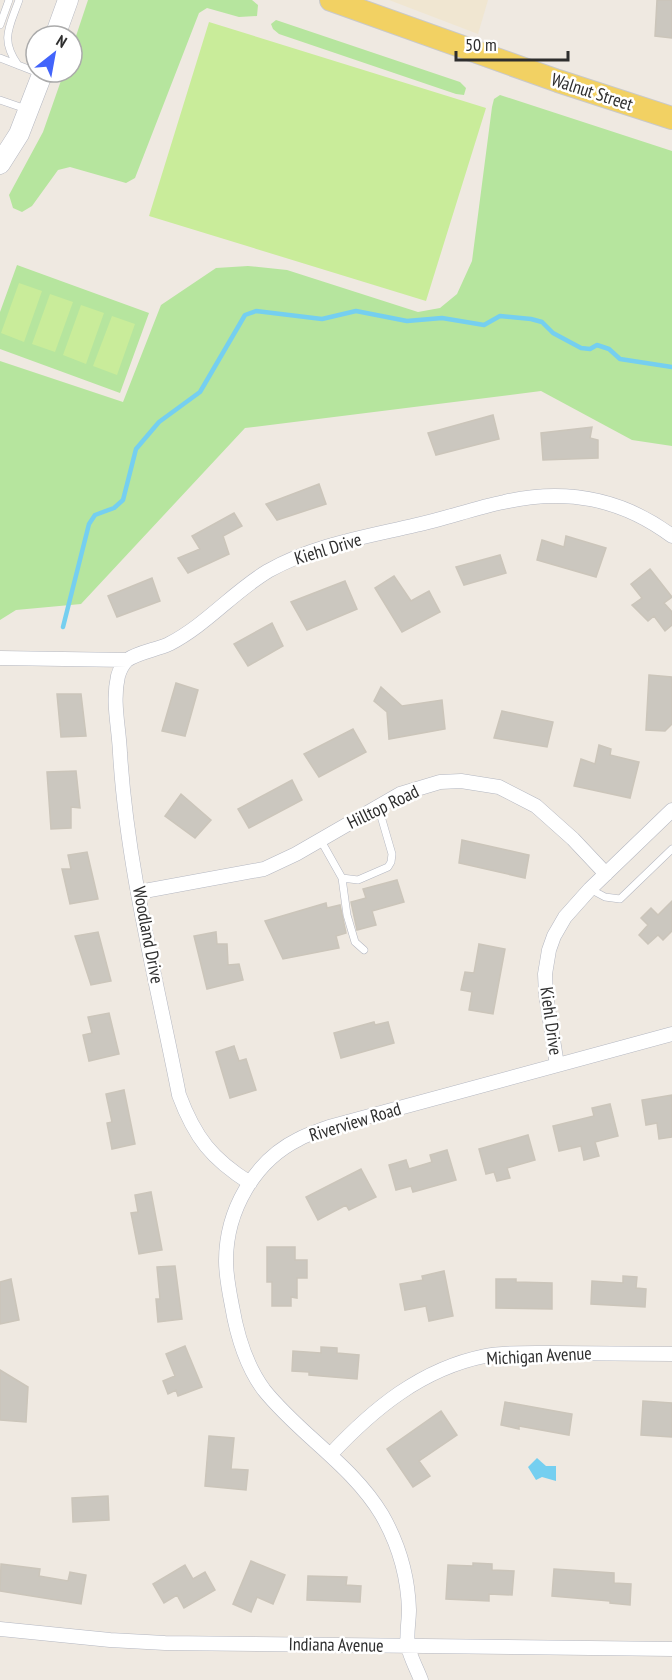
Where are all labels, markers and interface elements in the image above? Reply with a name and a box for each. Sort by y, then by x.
north arrow [24,24,84,84]
scale bar [456,24,568,62]
text: N [53,30,71,52]
text: 50 m [465,33,497,56]
street label: Walnut Street [548,68,636,116]
street label: Kiehl Drive [292,527,364,570]
street label: Hilltop Road [343,779,422,834]
street label: Woodland Drive [128,884,169,985]
street label: Kiehl Drive [535,985,568,1057]
street label: Riverview Road [306,1097,404,1146]
street label: Michigan Avenue [486,1341,592,1370]
street label: Indiana Avenue [288,1632,384,1657]

